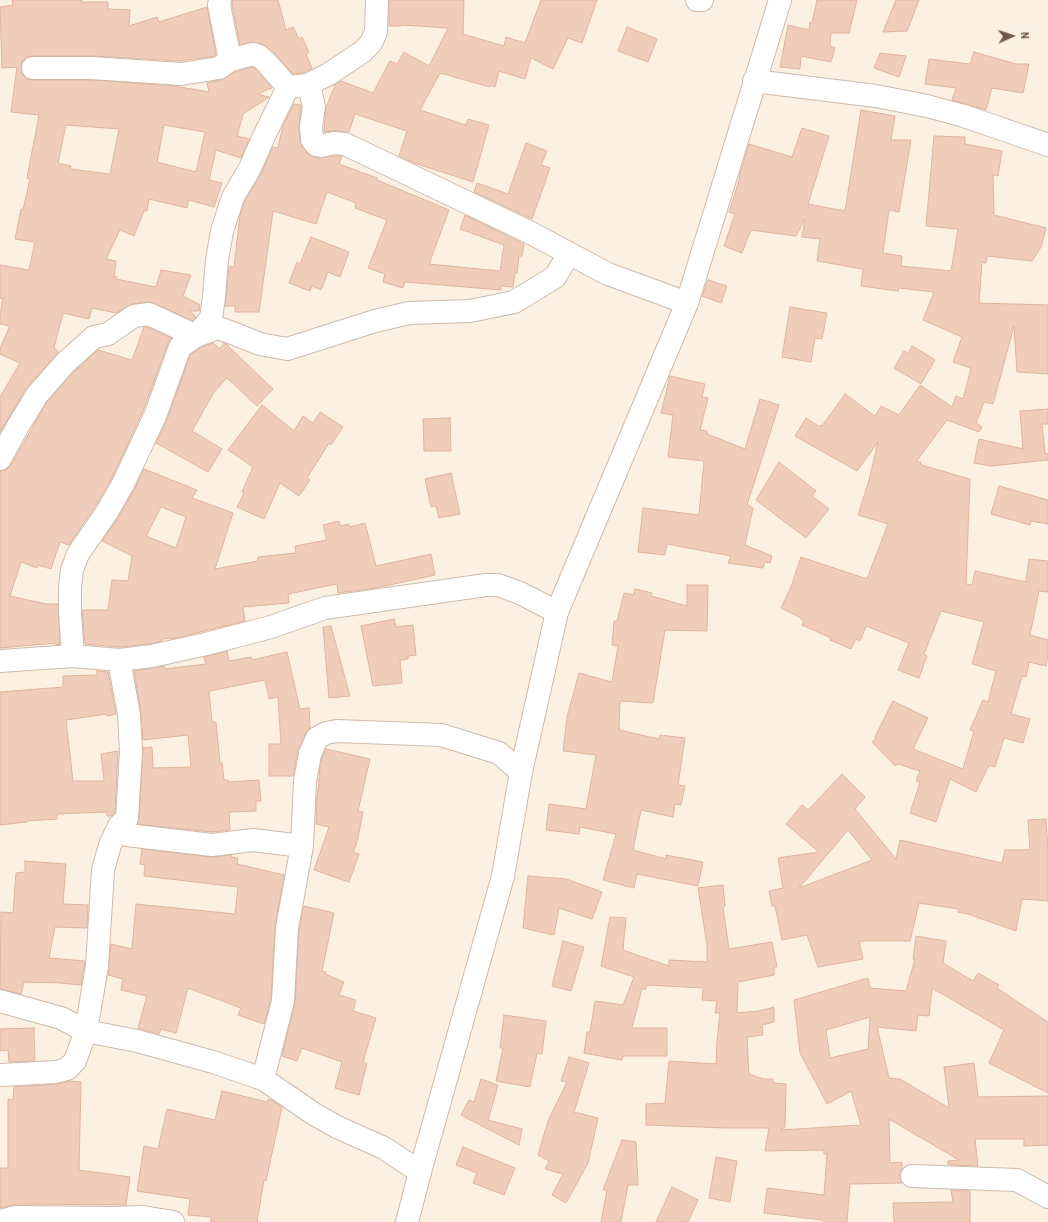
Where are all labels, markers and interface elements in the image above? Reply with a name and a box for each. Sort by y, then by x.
north arrow [992,16,1032,56]
text: N [1018,32,1031,39]

